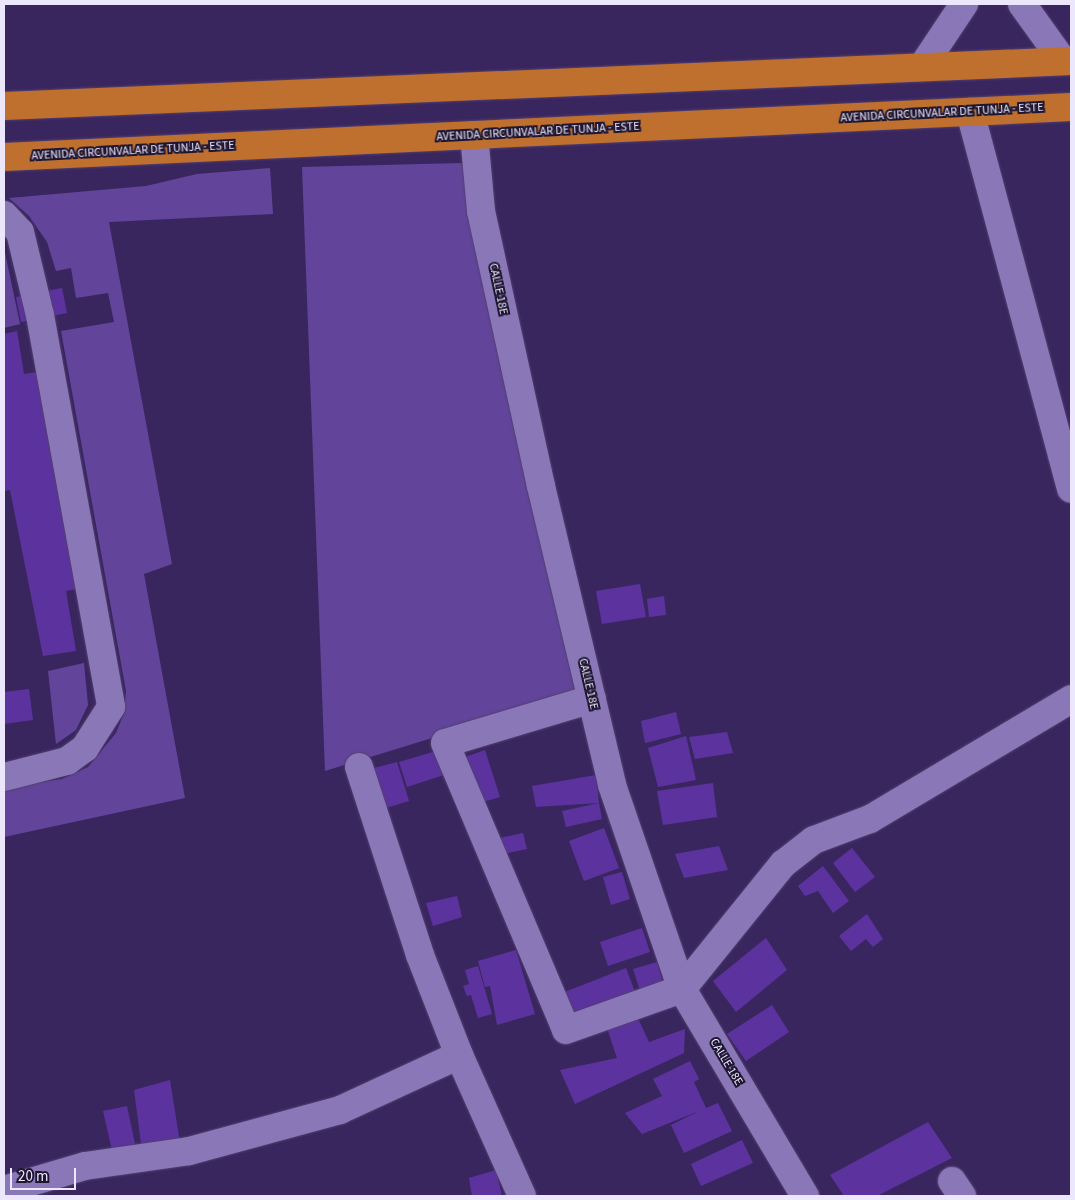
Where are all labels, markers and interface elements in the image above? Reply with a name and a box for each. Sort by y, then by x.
street label: AVENIDA CIRCUNVALAR DE TUNJA - ESTE [840,100,1044,126]
street label: AVENIDA CIRCUNVALAR DE TUNJA - ESTE [436,119,640,145]
street label: AVENIDA CIRCUNVALAR DE TUNJA - ESTE [31,138,235,164]
street label: CALLE 18E [486,262,510,316]
street label: CALLE 18E [575,657,601,711]
street label: CALLE 18E [706,1036,746,1088]
scale bar [12,1158,79,1190]
text: 20 m [18,1166,48,1187]

